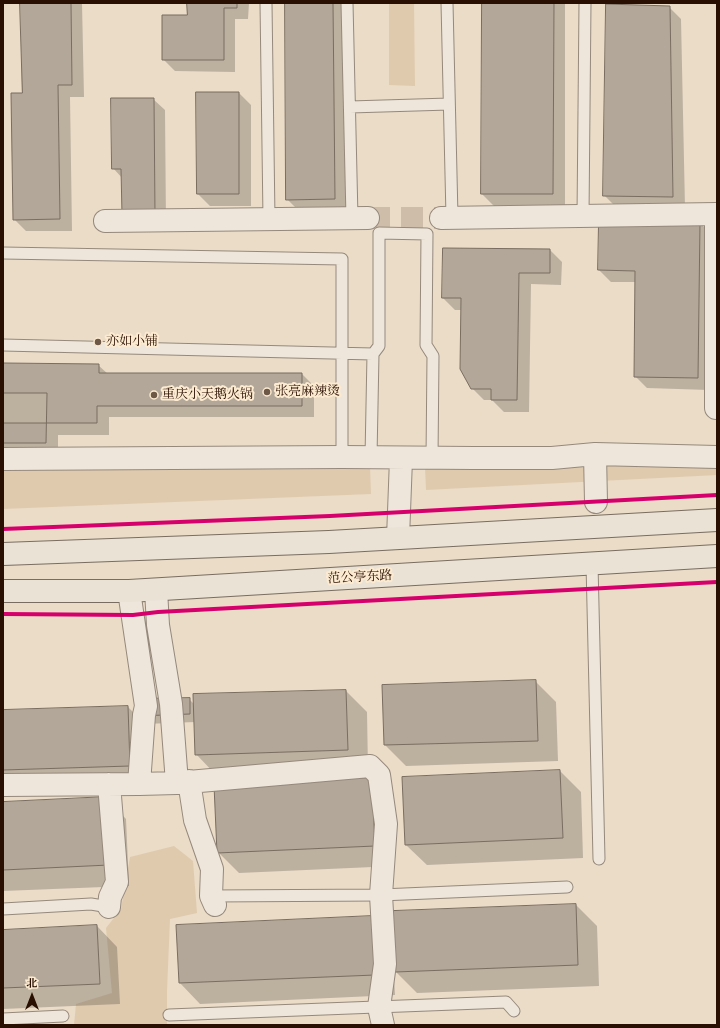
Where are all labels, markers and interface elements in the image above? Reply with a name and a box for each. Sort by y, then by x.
place label: 亦如小铺 [106,334,158,350]
marker: 亦如小铺 [93,337,103,347]
place label: 张亮麻辣烫 [275,384,340,400]
place label: 重庆小天鹅火锅 [162,387,253,403]
marker: 张亮麻辣烫 [262,387,272,397]
marker: 重庆小天鹅火锅 [149,390,159,400]
street label: 范公亭东路 [327,569,393,587]
north arrow [12,976,52,1016]
text: 北 [27,977,38,990]

